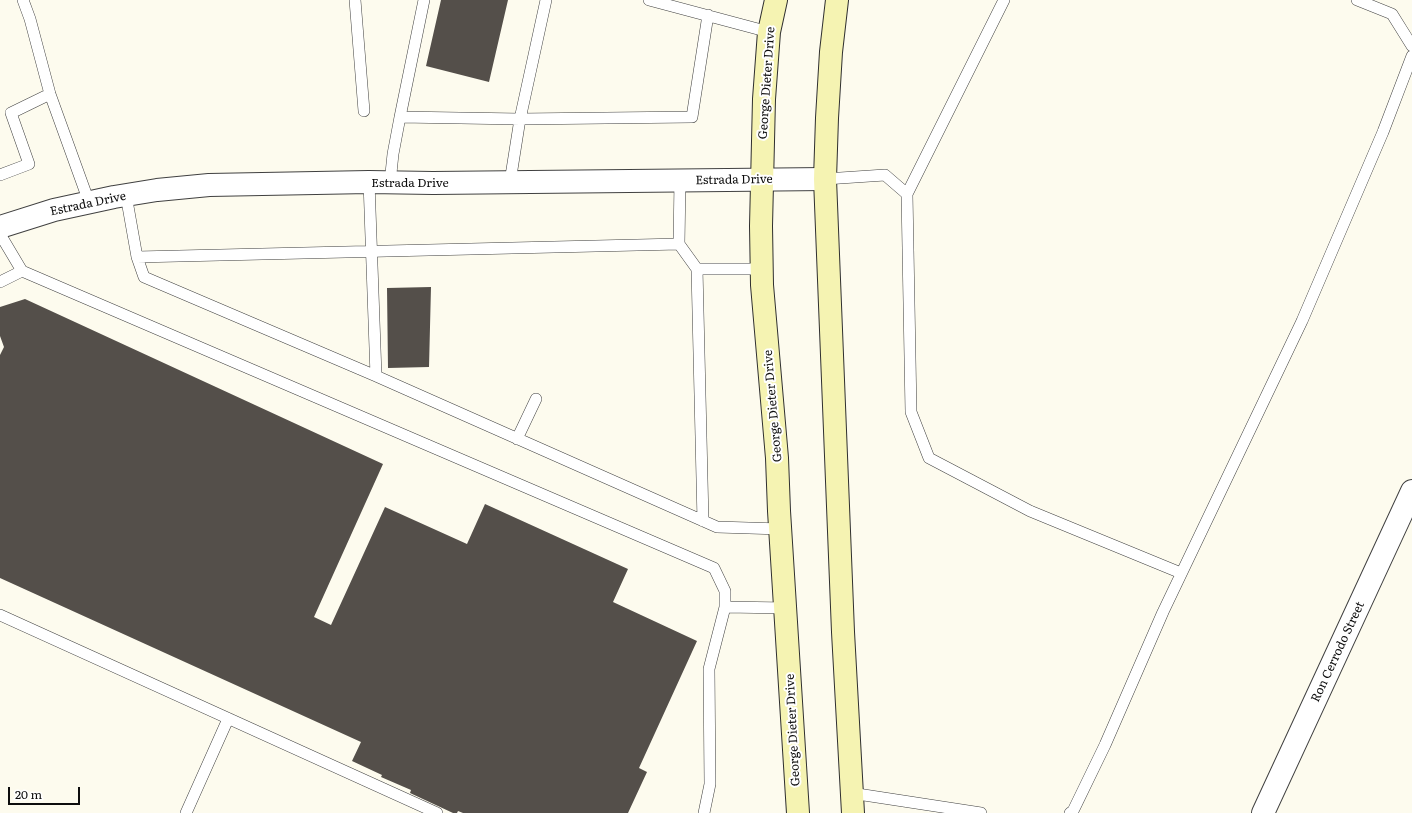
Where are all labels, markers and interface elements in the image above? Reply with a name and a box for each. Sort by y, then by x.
street label: George Dieter Drive [756,26,778,140]
street label: Estrada Drive [695,172,773,188]
street label: Estrada Drive [371,176,449,190]
street label: Estrada Drive [49,189,127,219]
street label: George Dieter Drive [761,349,785,463]
street label: Ron Cerrodo Street [1308,599,1368,705]
street label: George Dieter Drive [783,673,803,787]
scale bar [10,779,82,805]
text: 20 m [15,785,42,803]

